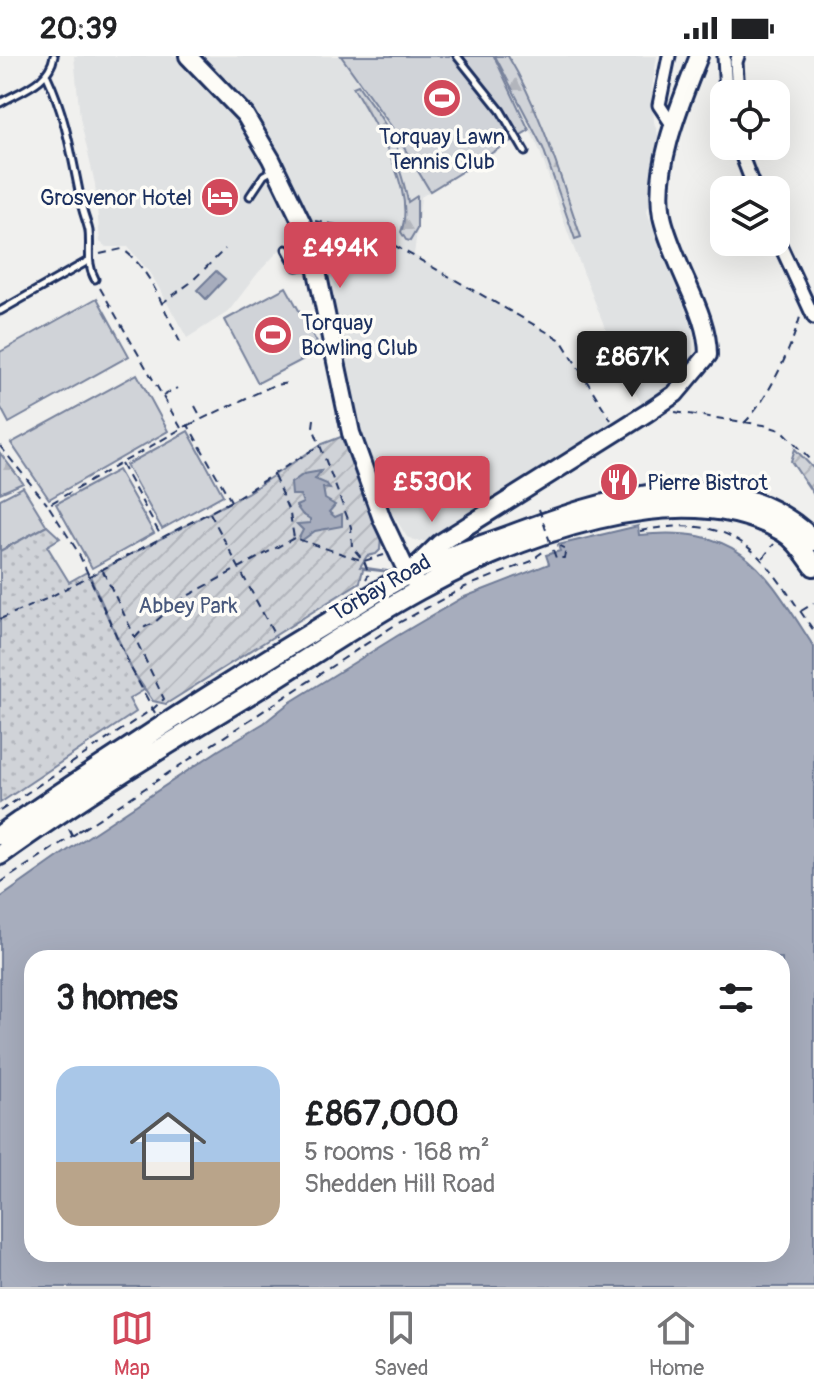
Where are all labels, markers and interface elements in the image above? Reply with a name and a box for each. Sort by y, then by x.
text: 20:39 [40,10,117,47]
sports icon: Torquay Lawn Tennis Club [421,77,463,119]
map controls [710,80,790,256]
button: locate [710,80,790,160]
place label: Torquay Lawn Tennis Club [379,123,505,176]
hotel icon: Grosvenor Hotel [199,176,241,218]
button: layers [710,176,790,256]
place label: Grosvenor Hotel [40,184,192,212]
pin: £494K [284,222,396,290]
text: £494K [302,232,378,264]
place label: Torquay Bowling Club [301,309,418,362]
sports icon: Torquay Bowling Club [252,314,294,356]
pin: £867K [576,331,688,399]
text: £867K [595,341,669,373]
pin: £530K [376,456,488,524]
restaurant icon: Pierre Bistrot [598,461,640,503]
text: £530K [393,466,471,498]
place label: Pierre Bistrot [647,469,768,497]
street label: Torbay Road [325,548,436,628]
park label: Abbey Park [138,592,238,620]
icon: filters [714,976,758,1020]
text: 3 homes [56,977,178,1020]
text: £867,000 [304,1093,459,1136]
icon: home [120,1098,216,1194]
text: 5 rooms · 168 m² [304,1136,490,1168]
text: Shedden Hill Road [304,1168,496,1200]
tab: Map [110,1306,154,1382]
tab: Saved [374,1306,429,1382]
tab: Home [649,1306,704,1382]

